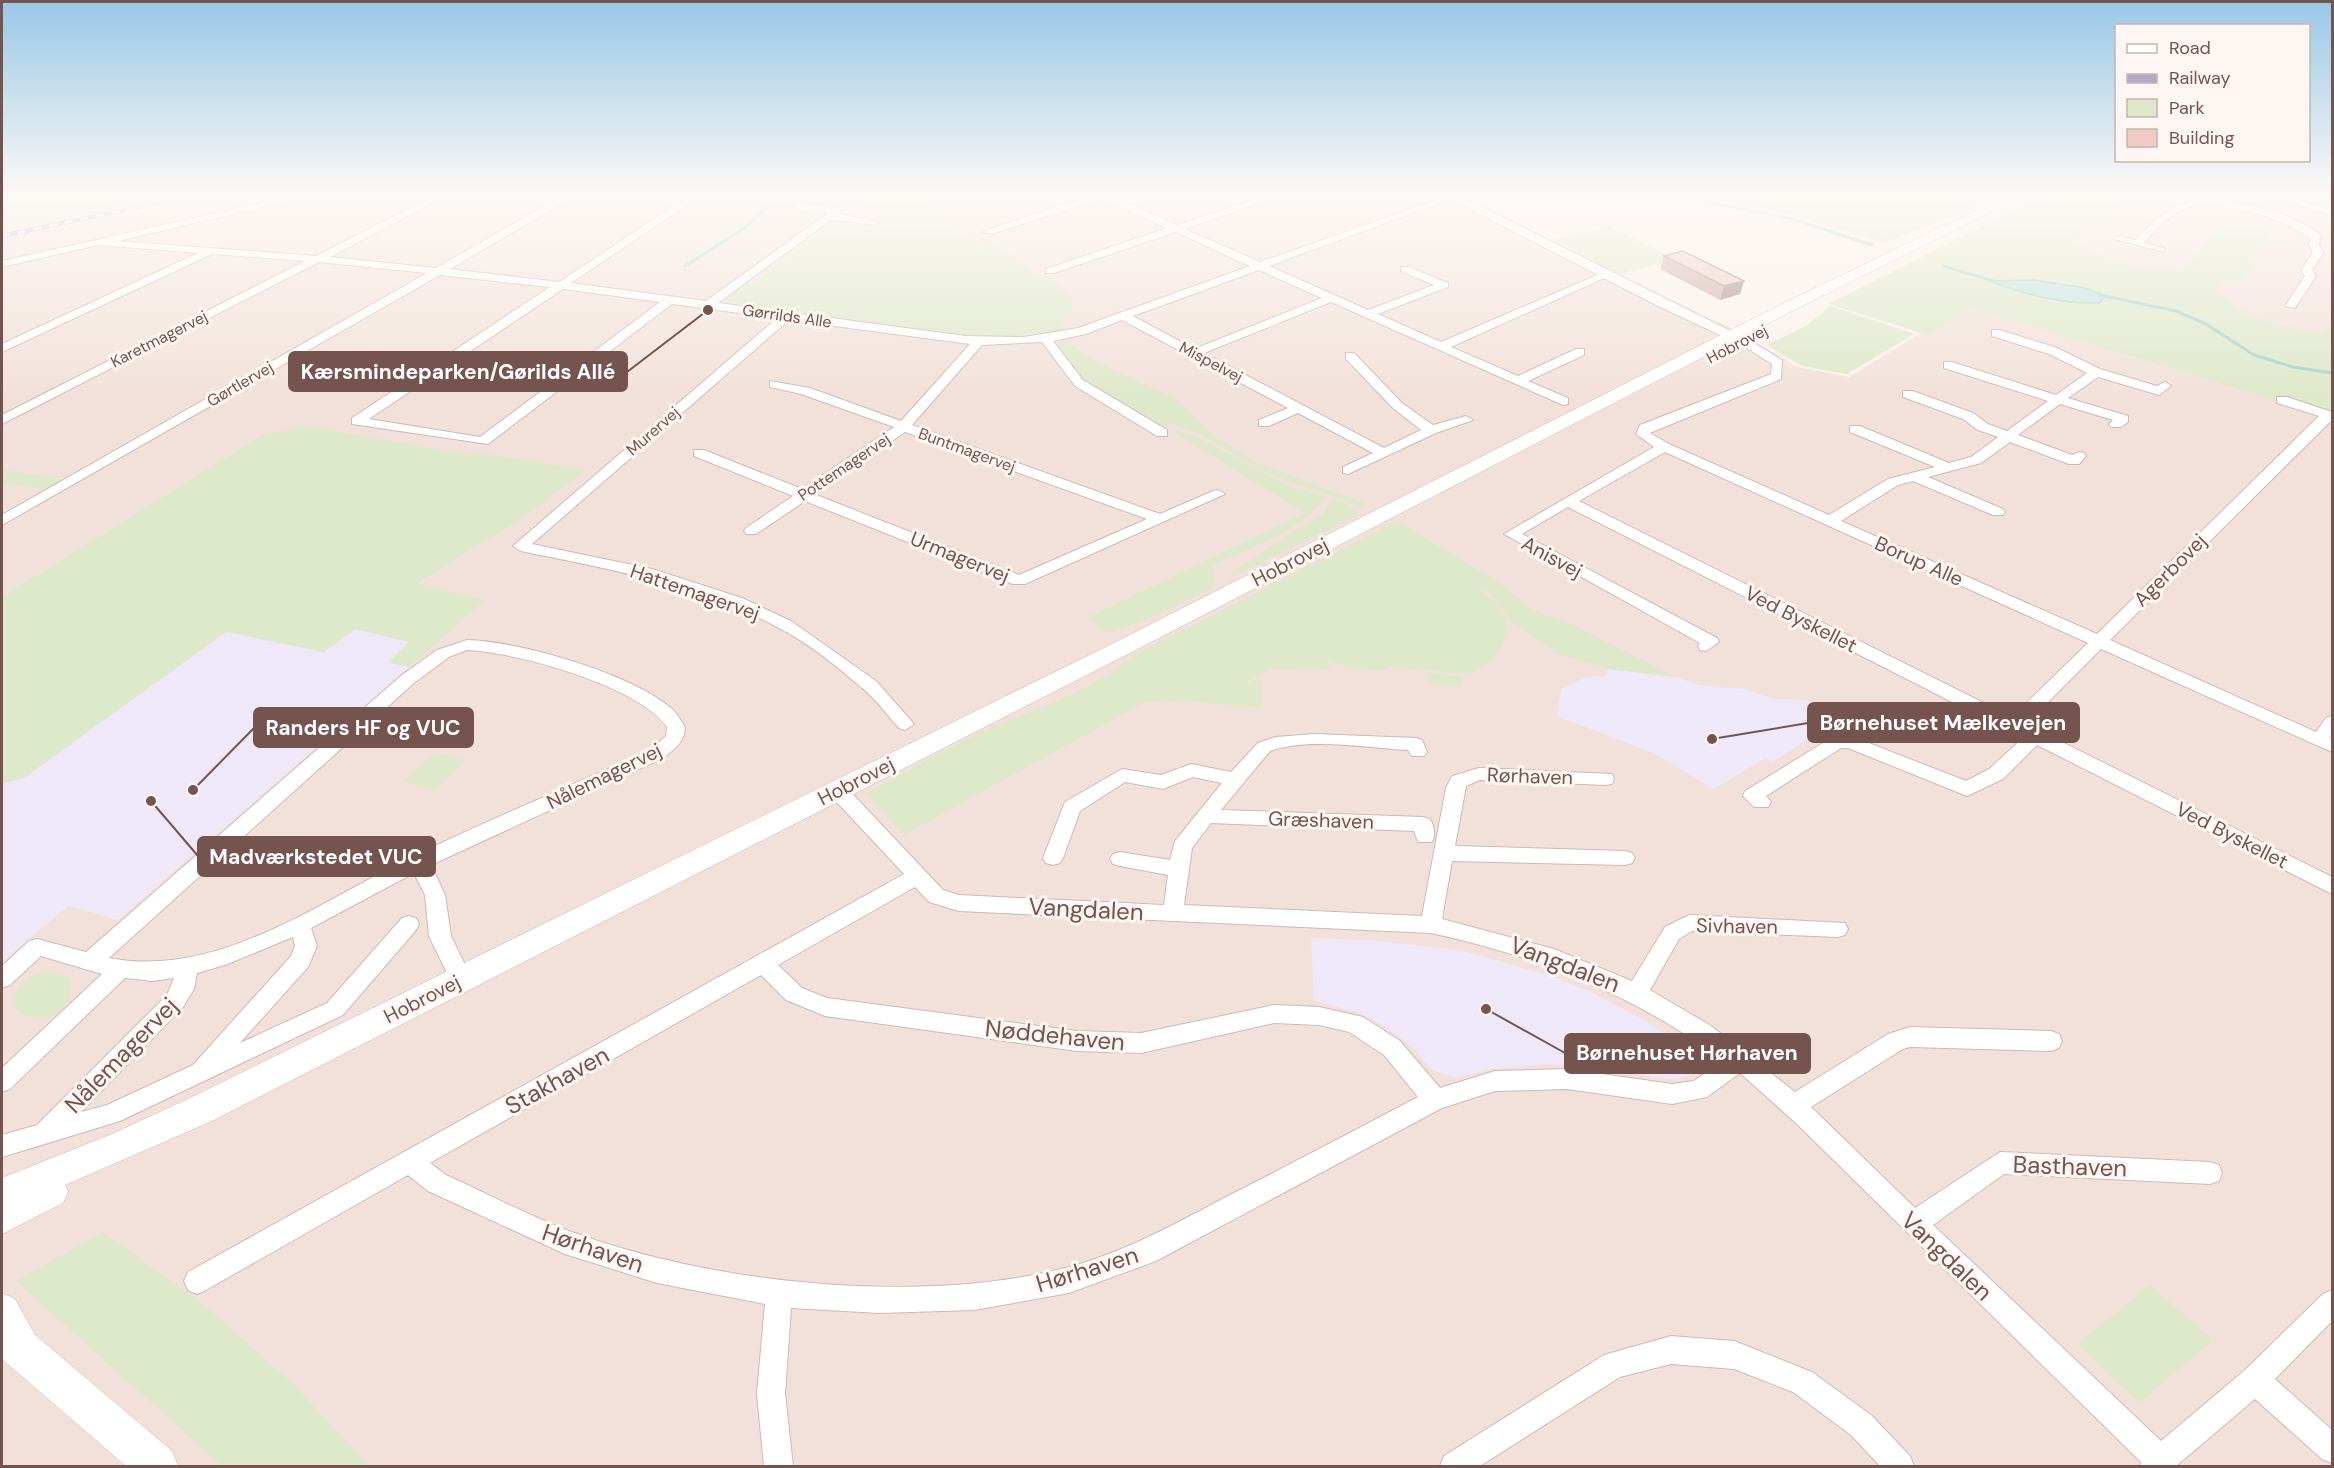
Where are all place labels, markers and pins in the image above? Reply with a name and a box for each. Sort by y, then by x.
callout: Kærsmindeparken/Gørilds Allé [289,352,627,391]
callout: Børnehuset Mælkevejen [1808,703,2079,742]
callout: Randers HF og VUC [254,708,473,747]
callout: Madværkstedet VUC [198,837,435,876]
callout: Børnehuset Hørhaven [1565,1034,1810,1073]

